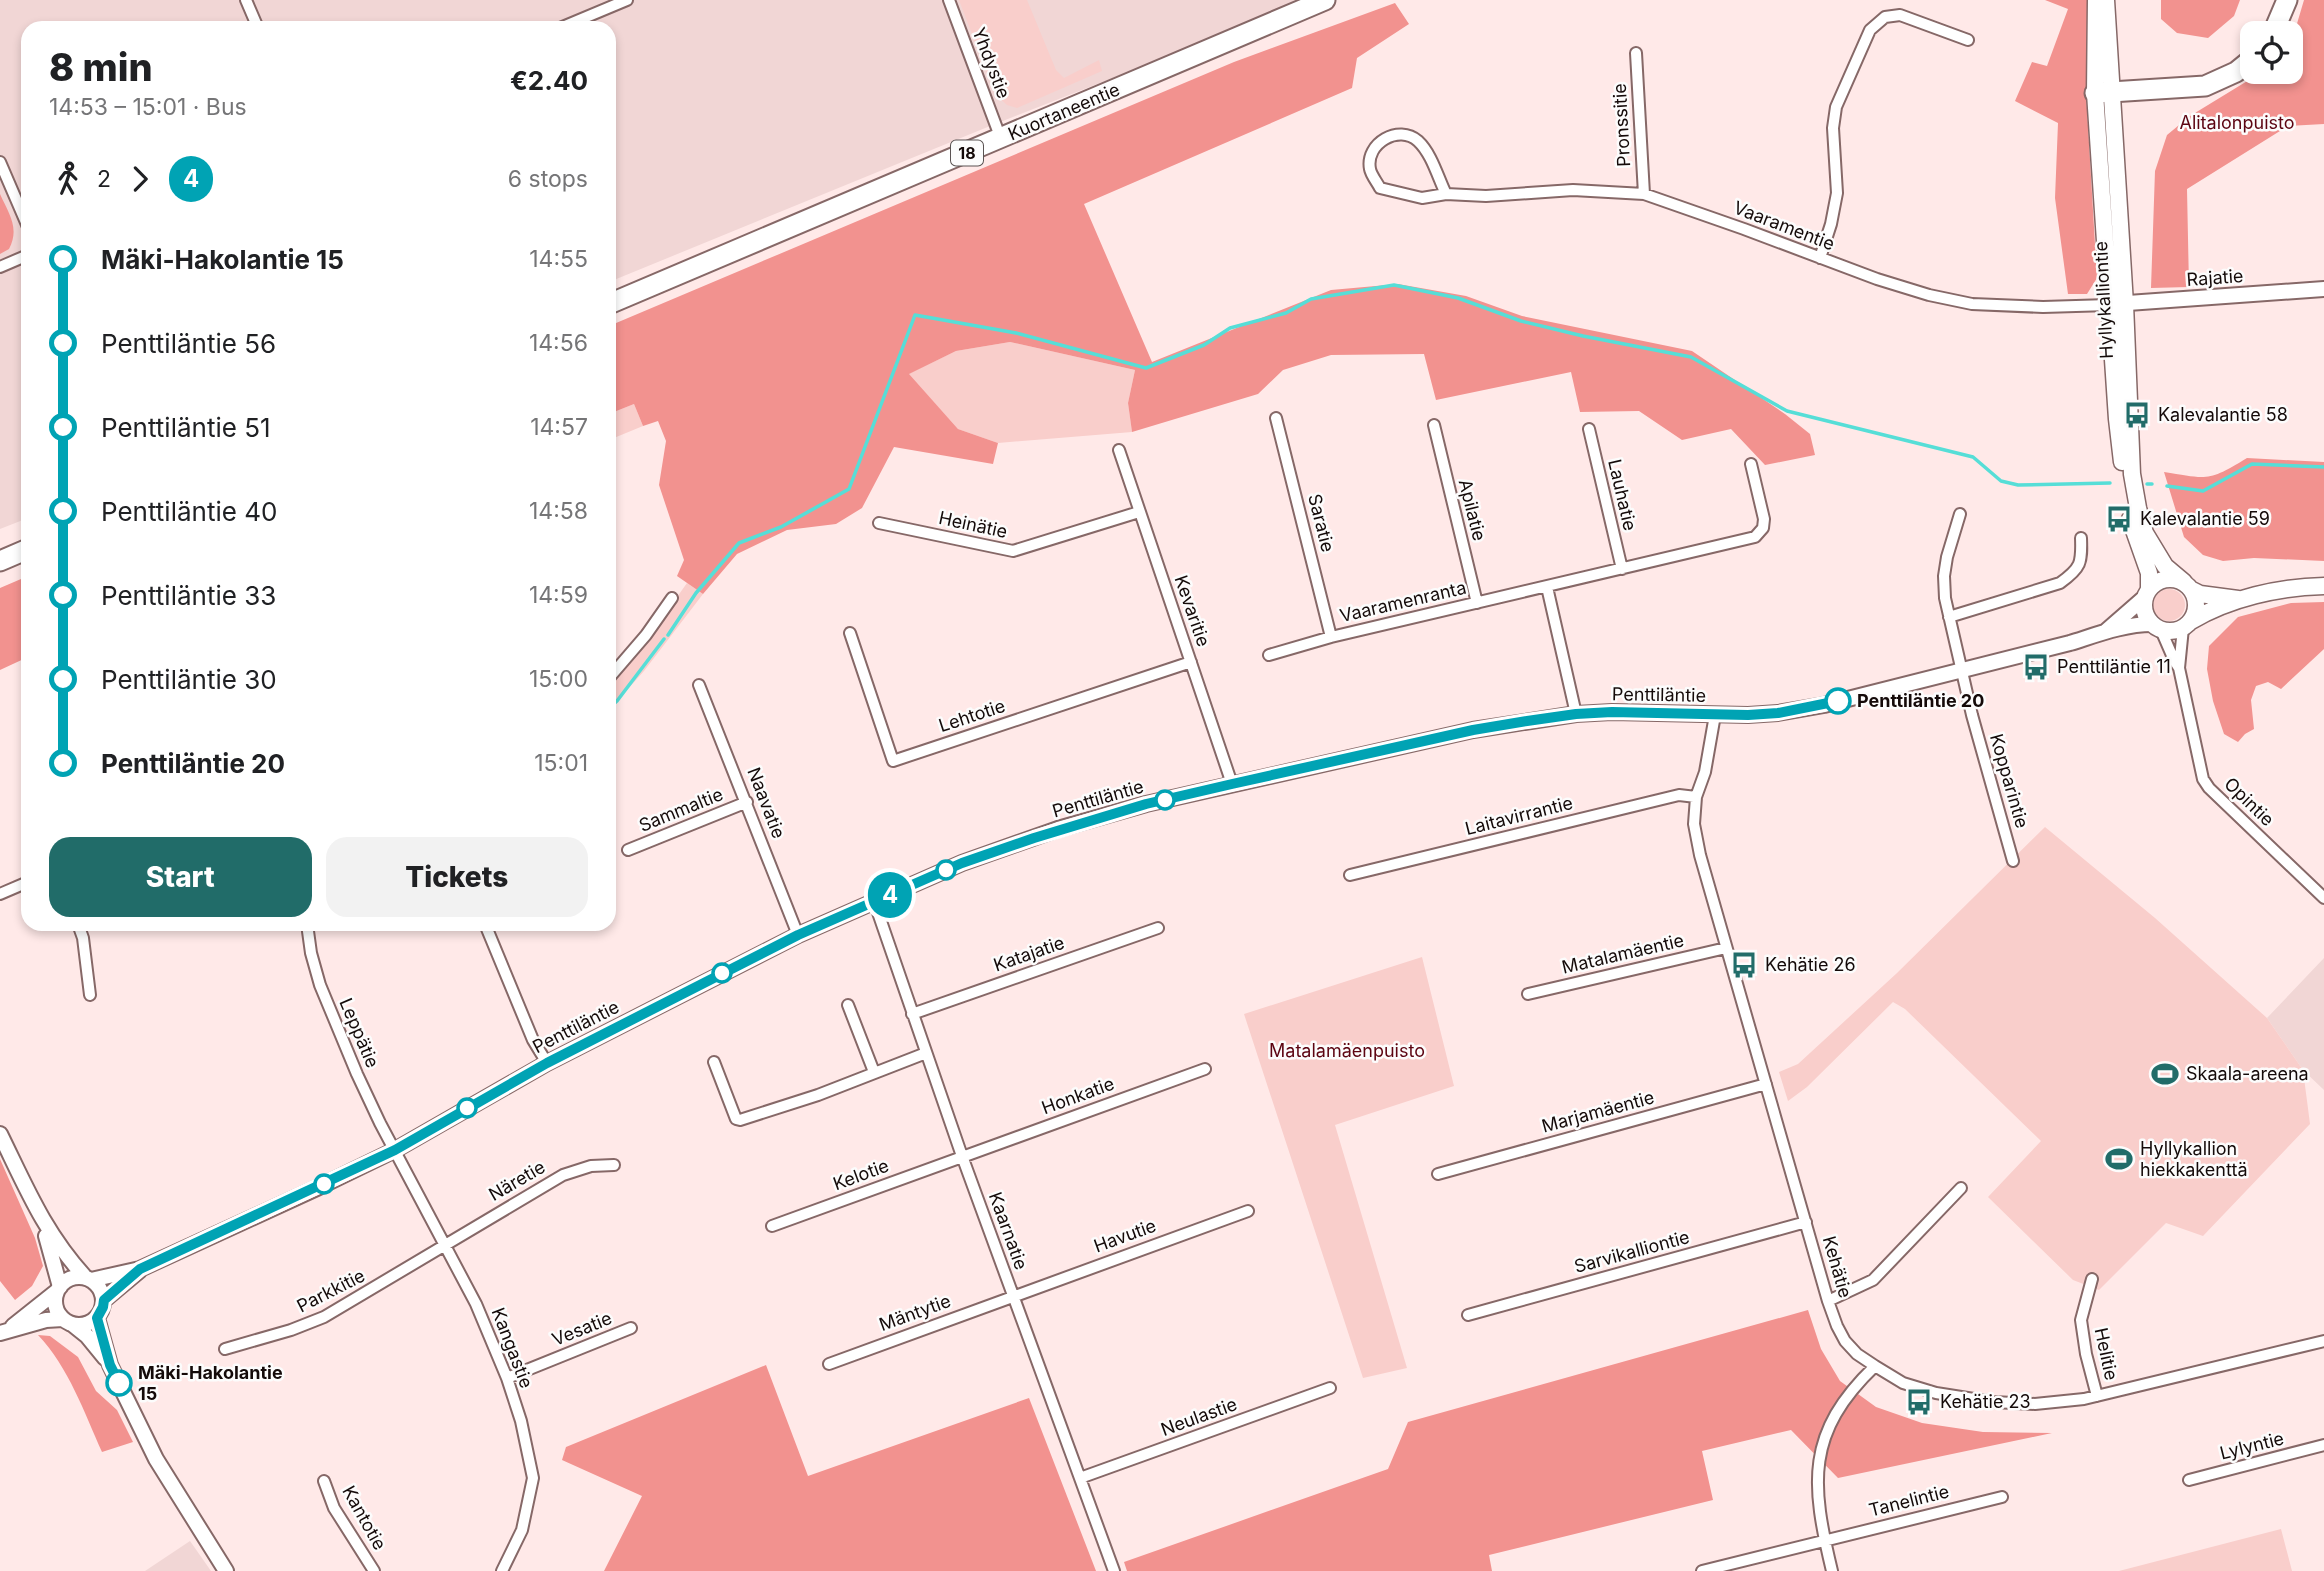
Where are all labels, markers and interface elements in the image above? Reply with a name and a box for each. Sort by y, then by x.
map controls [2240,21,2303,84]
button: locate [2240,21,2303,84]
street label: Yhdystie [968,24,1015,101]
text: 8 min [49,44,153,90]
text: €2.40 [510,65,588,96]
street label: Kuortaneentie [1005,79,1123,144]
street label: Pronssitie [1609,83,1634,167]
text: 14:53 – 15:01 · Bus [49,93,247,121]
park label: Alitalonpuisto [2179,112,2295,133]
road number: 18 [951,140,983,166]
icon: walk [49,160,87,198]
icon: forward [121,160,159,198]
text: 4 [183,164,199,193]
text: 2 [97,165,111,193]
text: 6 stops [508,165,588,193]
street label: Vaaramentie [1731,197,1838,254]
street label: Hyllykalliontie [2090,241,2117,359]
text: Mäki-Hakolantie 15 [101,244,344,275]
text: 14:55 [529,245,588,273]
street label: Rajatie [2186,265,2244,290]
text: Penttiläntie 56 [101,328,276,359]
text: 14:56 [529,329,588,357]
bus stop icon: Kalevalantie 58 [2122,400,2152,430]
place label: Kalevalantie 58 [2158,404,2288,425]
text: Penttiläntie 51 [101,412,271,443]
text: 14:57 [530,413,588,441]
street label: Lauhatie [1604,457,1641,533]
street label: Apilatie [1455,477,1490,543]
street label: Saratie [1304,492,1339,554]
text: Penttiläntie 40 [101,496,277,527]
text: 14:58 [529,497,588,525]
bus stop icon: Kalevalantie 59 [2104,504,2134,534]
street label: Heinätie [937,507,1009,542]
place label: Kalevalantie 59 [2140,508,2270,529]
street label: Kevaritie [1171,573,1214,649]
street label: Vaaramenranta [1338,577,1468,626]
text: Penttiläntie 33 [101,580,276,611]
text: 14:59 [529,581,588,609]
bus stop icon: Penttiläntie 11 [2021,652,2051,682]
place label: Penttiläntie 11 [2057,656,2171,677]
text: Penttiläntie 30 [101,664,277,695]
text: 15:00 [529,665,588,693]
street label: Penttiläntie [1612,683,1706,706]
marker: Penttiläntie 20 [1825,688,1851,714]
place label: Penttiläntie 20 [1857,690,1984,711]
street label: Lehtotie [936,695,1008,736]
street label: Kopparintie [1986,731,2033,831]
text: Penttiläntie 20 [101,748,285,779]
text: 15:01 [534,749,588,777]
street label: Naavatie [743,764,790,841]
street label: Opintie [2220,773,2278,830]
street label: Penttiläntie [1050,775,1146,822]
street label: Sammaltie [636,783,726,836]
unlabelled marker [1155,790,1175,810]
street label: Laitavirrantie [1463,792,1575,839]
button: Start [49,837,312,917]
button: Tickets [326,837,588,917]
unlabelled marker [936,860,956,880]
line badge: 4 [867,872,913,918]
text: 4 [882,880,898,909]
street label: Matalamäentie [1560,929,1686,978]
street label: Katajatie [991,932,1067,975]
bus stop icon: Kehätie 26 [1729,950,1759,980]
place label: Kehätie 26 [1765,954,1856,975]
unlabelled marker [712,963,732,983]
street label: Leppätie [335,995,384,1071]
street label: Penttiläntie [529,996,622,1057]
park label: Matalamäenpuisto [1269,1040,1425,1061]
sports icon: Skaala-areena [2150,1059,2180,1089]
place label: Skaala-areena [2186,1063,2309,1084]
street label: Honkatie [1039,1073,1117,1118]
street label: Marjamäentie [1539,1086,1656,1137]
unlabelled marker [457,1098,477,1118]
place label: Hyllykallion hiekkakenttä [2140,1138,2248,1180]
sports icon: Hyllykallion hiekkakenttä [2104,1144,2134,1174]
street label: Kelotie [830,1155,892,1194]
street label: Näretie [485,1156,549,1205]
unlabelled marker [314,1174,334,1194]
street label: Kaarnatie [985,1189,1032,1272]
street label: Havutie [1091,1215,1159,1256]
street label: Sarvikalliontie [1572,1226,1692,1277]
street label: Kehätie [1819,1234,1856,1300]
street label: Parkkitie [293,1265,368,1317]
street label: Mäntytie [876,1290,953,1335]
street label: Kangastie [488,1305,537,1391]
street label: Vesatie [549,1307,615,1350]
street label: Helitie [2091,1326,2122,1382]
place label: Mäki-Hakolantie 15 [138,1362,283,1404]
marker: Mäki-Hakolantie 15 [106,1370,132,1396]
bus stop icon: Kehätie 23 [1904,1387,1934,1417]
place label: Kehätie 23 [1940,1391,2031,1412]
street label: Neulastie [1158,1393,1240,1440]
street label: Lylyntie [2218,1427,2286,1464]
street label: Tanelintie [1867,1480,1951,1521]
street label: Kantotie [338,1482,391,1554]

